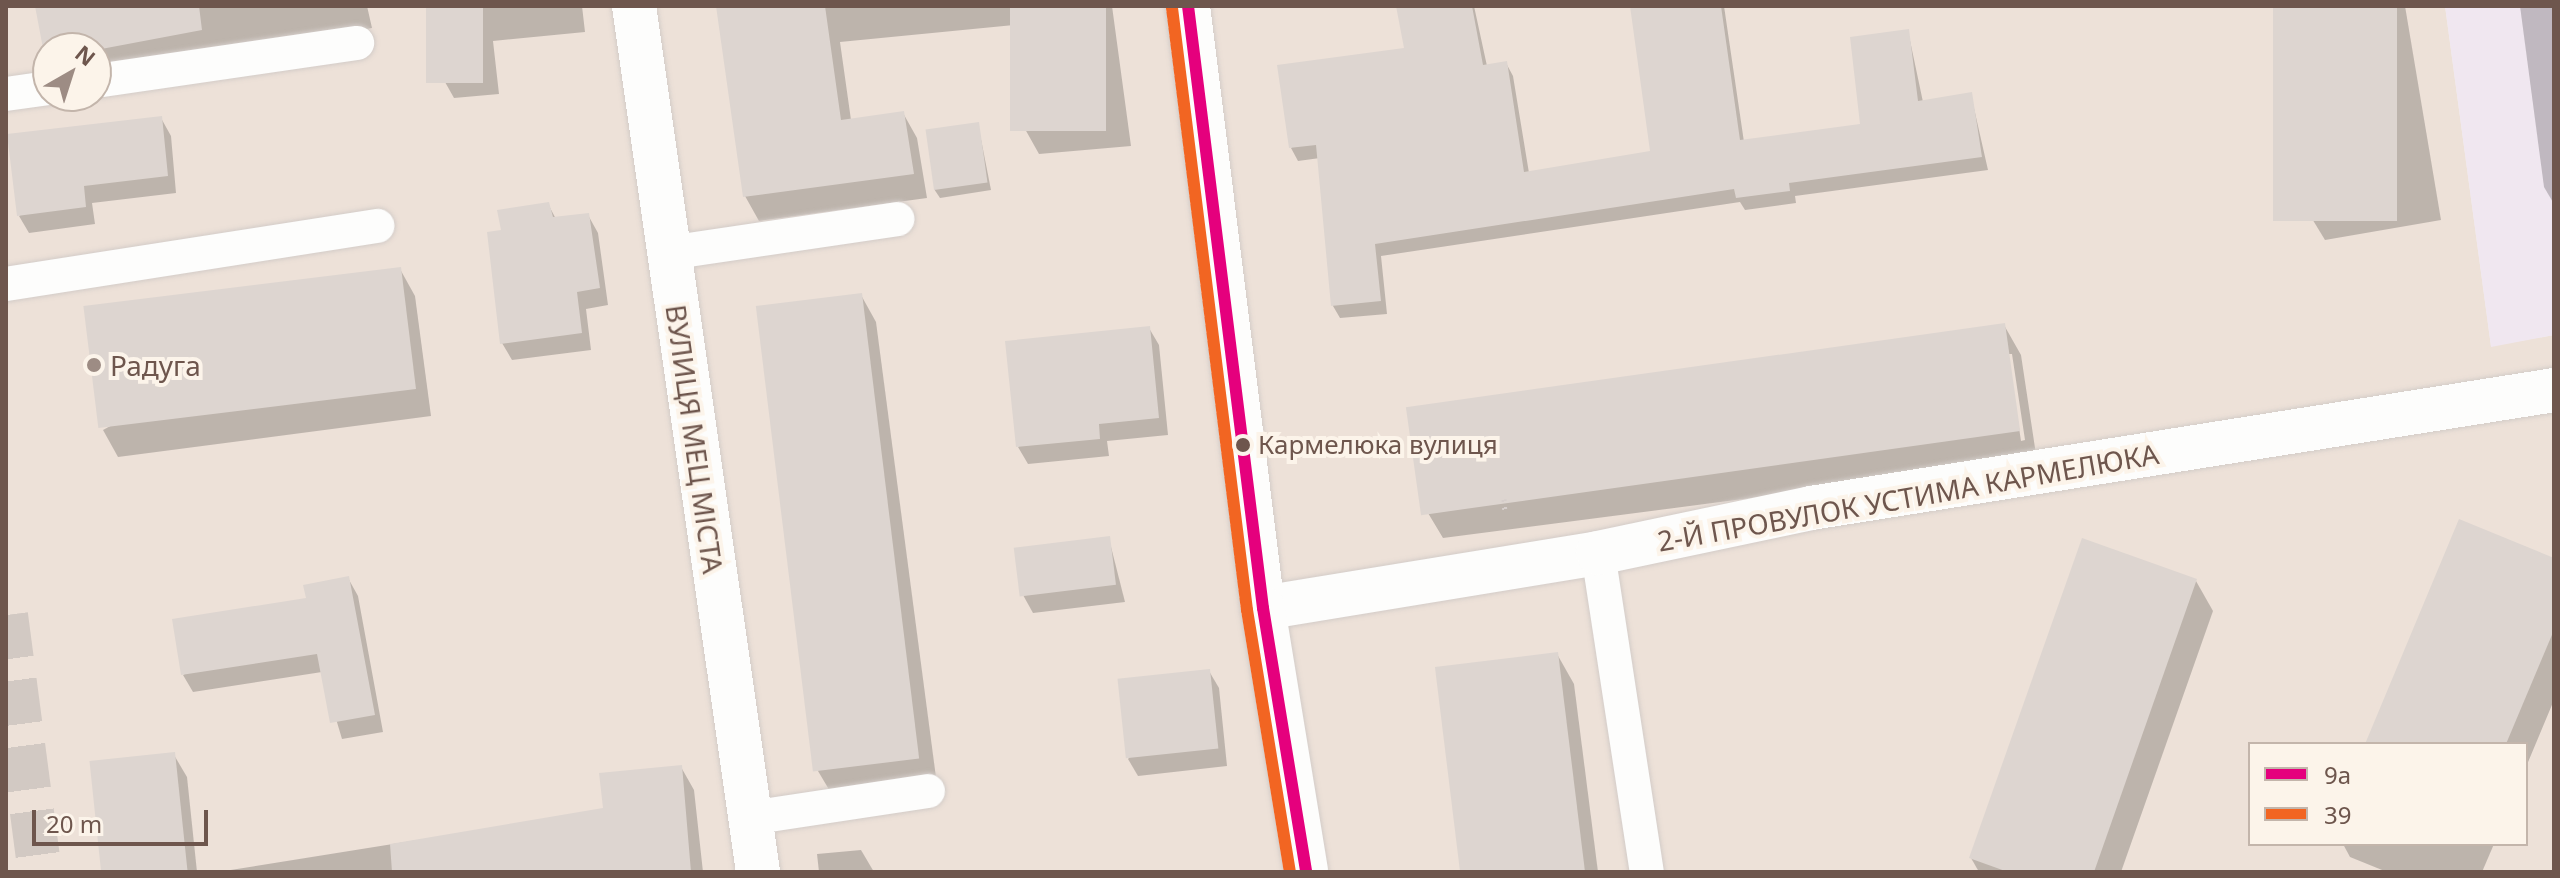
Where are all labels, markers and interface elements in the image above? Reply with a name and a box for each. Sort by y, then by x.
north arrow [32,32,112,112]
text: N [69,38,102,72]
street label: ВУЛИЦЯ МЕЦ МІСТА [659,302,731,576]
place label: Радуга [110,348,201,382]
marker: Радуга [85,356,103,374]
place label: Кармелюка вулиця [1258,429,1498,461]
street label: 2-Й ПРОВУЛОК УСТИМА КАРМЕЛЮКА [1655,436,2161,558]
marker: Кармелюка вулиця [1235,437,1251,453]
legend [2248,742,2528,846]
text: 9а [2324,758,2351,791]
scale bar [36,794,212,844]
text: 39 [2324,798,2351,831]
text: 20 m [46,807,102,840]

